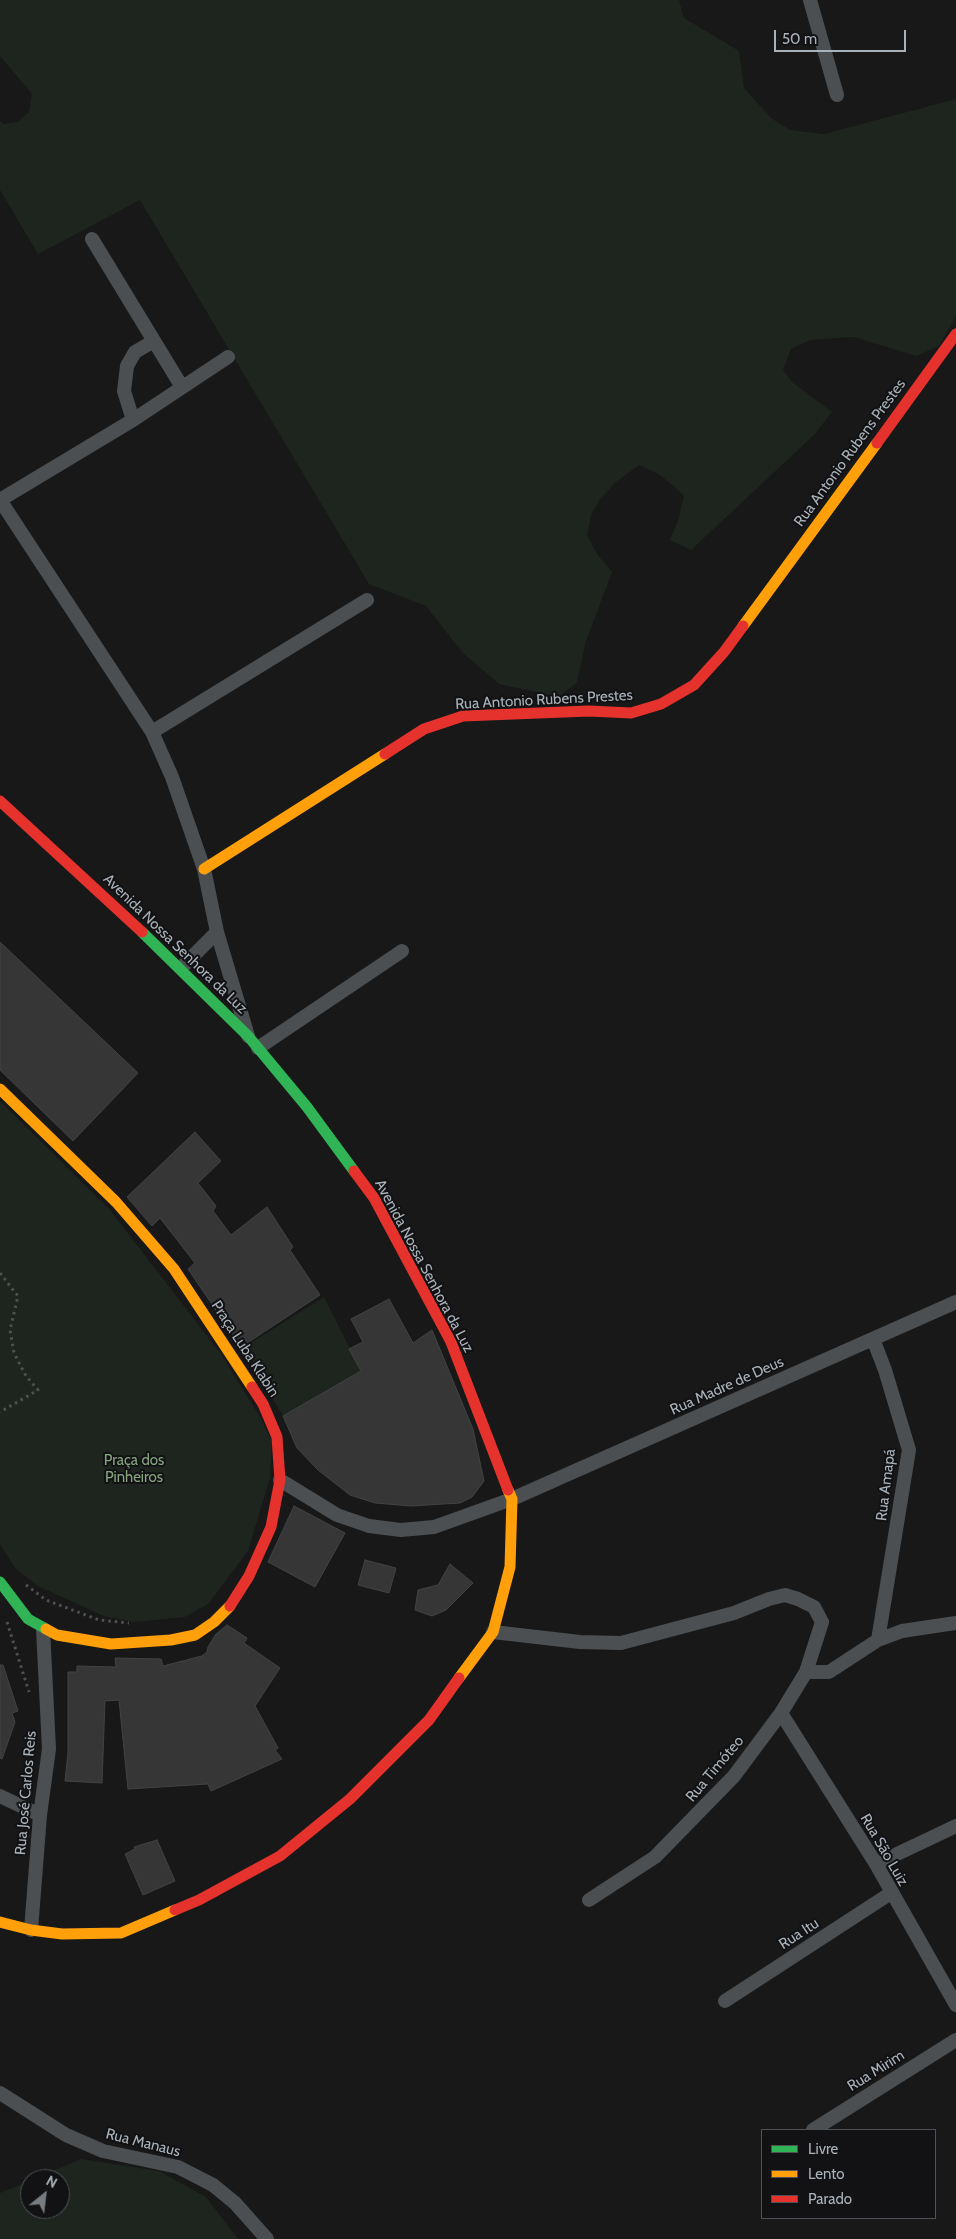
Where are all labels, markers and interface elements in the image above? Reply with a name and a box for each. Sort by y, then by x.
scale bar [776,20,908,52]
text: 50 m [782,30,817,48]
street label: Rua Antonio Rubens Prestes [790,376,910,530]
street label: Rua Antonio Rubens Prestes [455,686,633,714]
street label: Avenida Nossa Senhora da Luz [99,870,251,1018]
street label: Avenida Nossa Senhora da Luz [371,1176,477,1356]
street label: Praça Luba Klabin [207,1298,283,1400]
street label: Rua Madre de Deus [667,1353,787,1419]
street label: Rua Amapá [873,1448,899,1522]
park label: Praça dos Pinheiros [104,1452,164,1487]
street label: Rua José Carlos Reis [12,1730,40,1856]
street label: Rua Timóteo [682,1732,748,1806]
street label: Rua São Luiz [856,1811,912,1889]
street label: Rua Itu [776,1914,822,1954]
street label: Rua Mirim [844,2047,908,2095]
street label: Rua Manaus [104,2125,182,2161]
legend [761,2129,936,2219]
text: Livre [808,2140,838,2158]
text: Lento [808,2165,845,2183]
north arrow [20,2169,70,2219]
text: N [43,2171,60,2192]
text: Parado [808,2190,852,2208]

